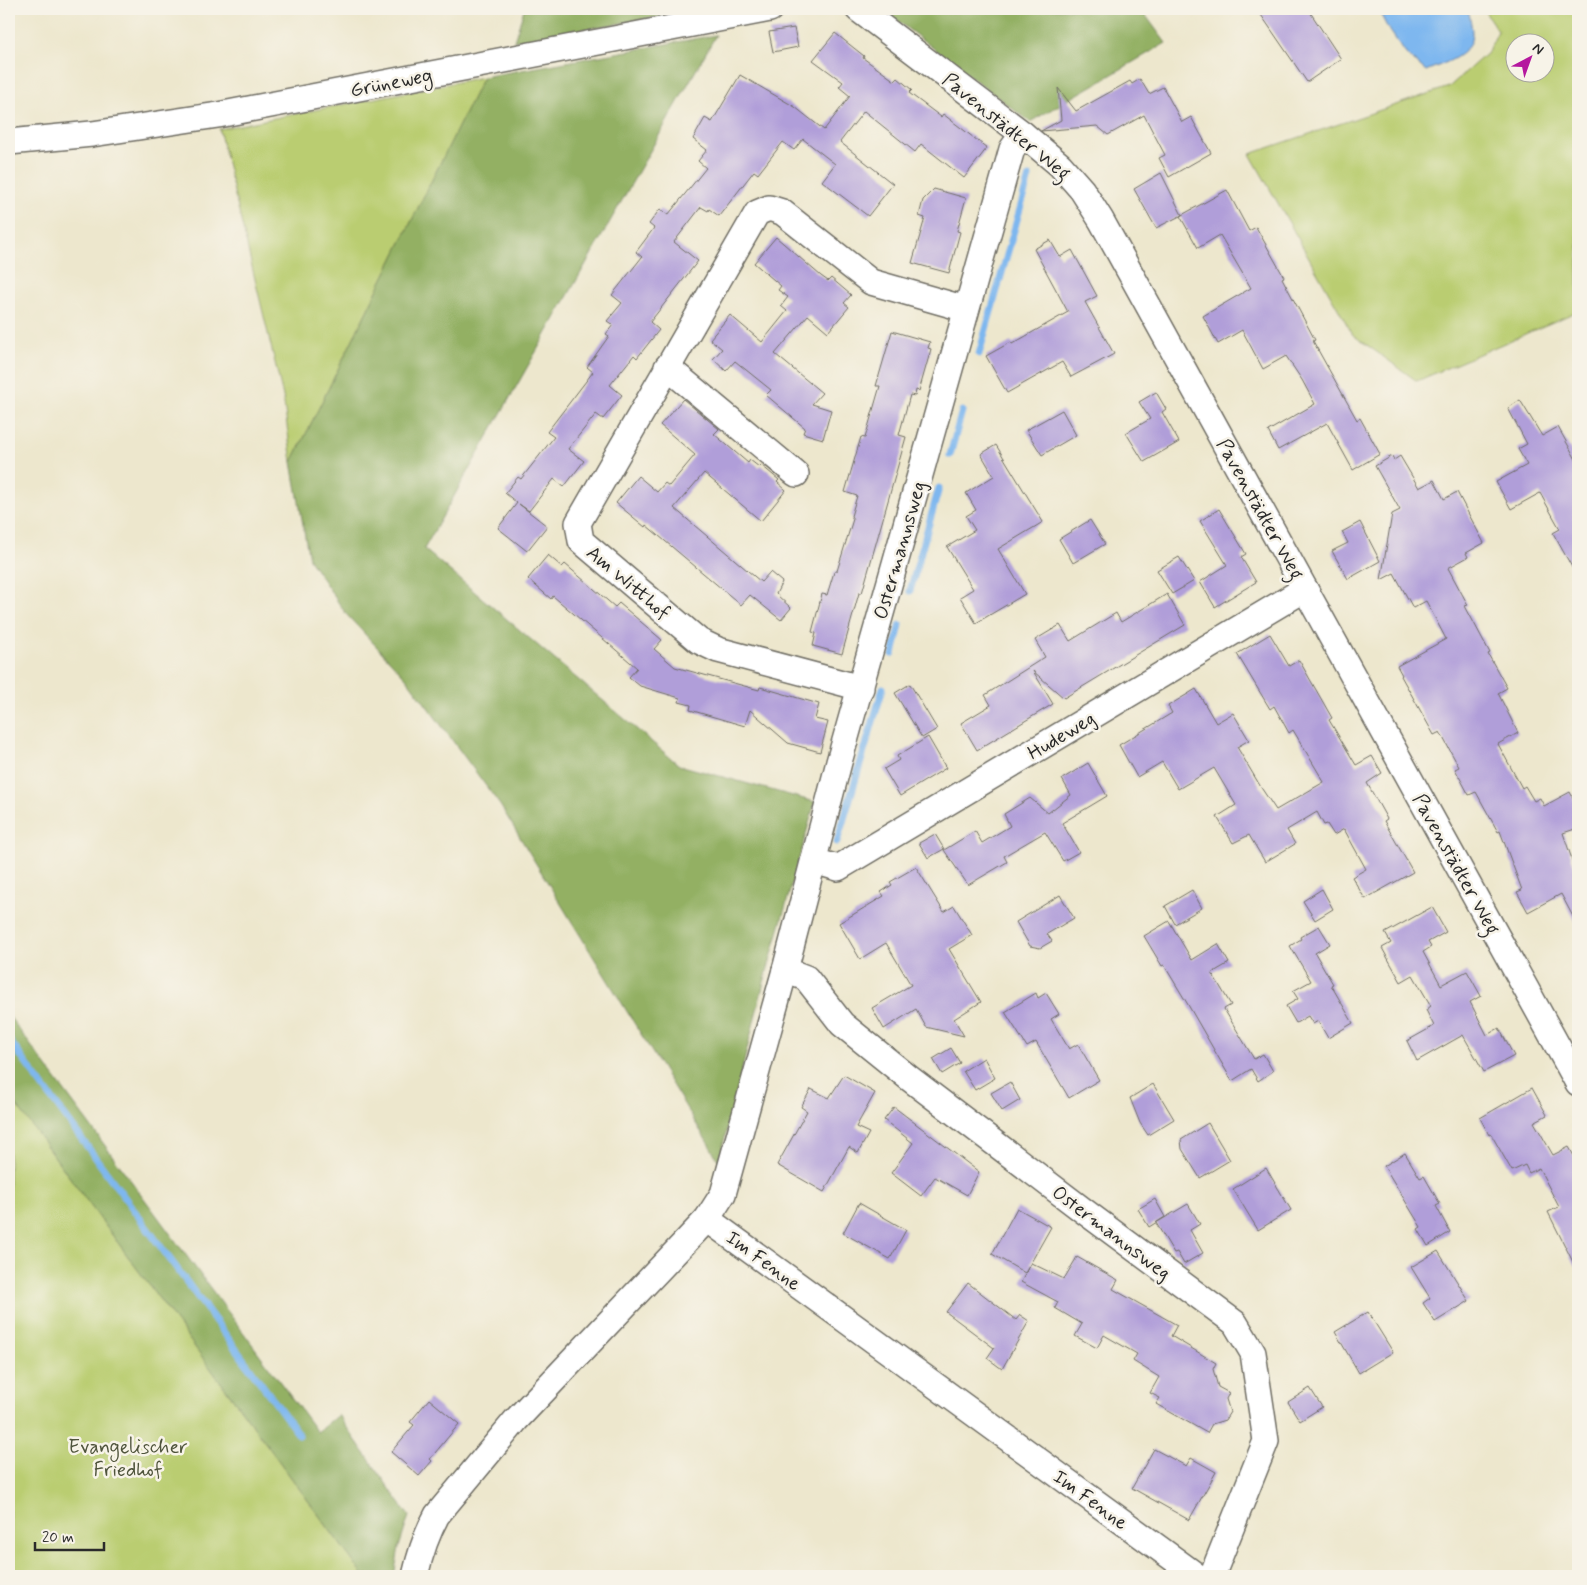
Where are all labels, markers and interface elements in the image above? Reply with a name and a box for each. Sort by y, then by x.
north arrow [1504,32,1554,82]
text: N [1528,39,1547,59]
street label: Grüneweg [348,62,435,106]
street label: Pavenstädter Weg [935,67,1076,189]
street label: Pavenstädter Weg [1208,434,1310,586]
street label: Ostermannsweg [868,478,933,623]
street label: Am Witthof [580,540,676,626]
street label: Hudeweg [1023,705,1101,767]
street label: Pavenstädter Weg [1404,789,1506,941]
street label: Ostermannsweg [1046,1179,1176,1287]
street label: Im Fenne [720,1225,806,1298]
park label: Evangelischer Friedhof [68,1434,188,1484]
street label: Im Fenne [1047,1464,1133,1537]
scale bar [35,1520,104,1552]
text: 20 m [42,1528,74,1548]

